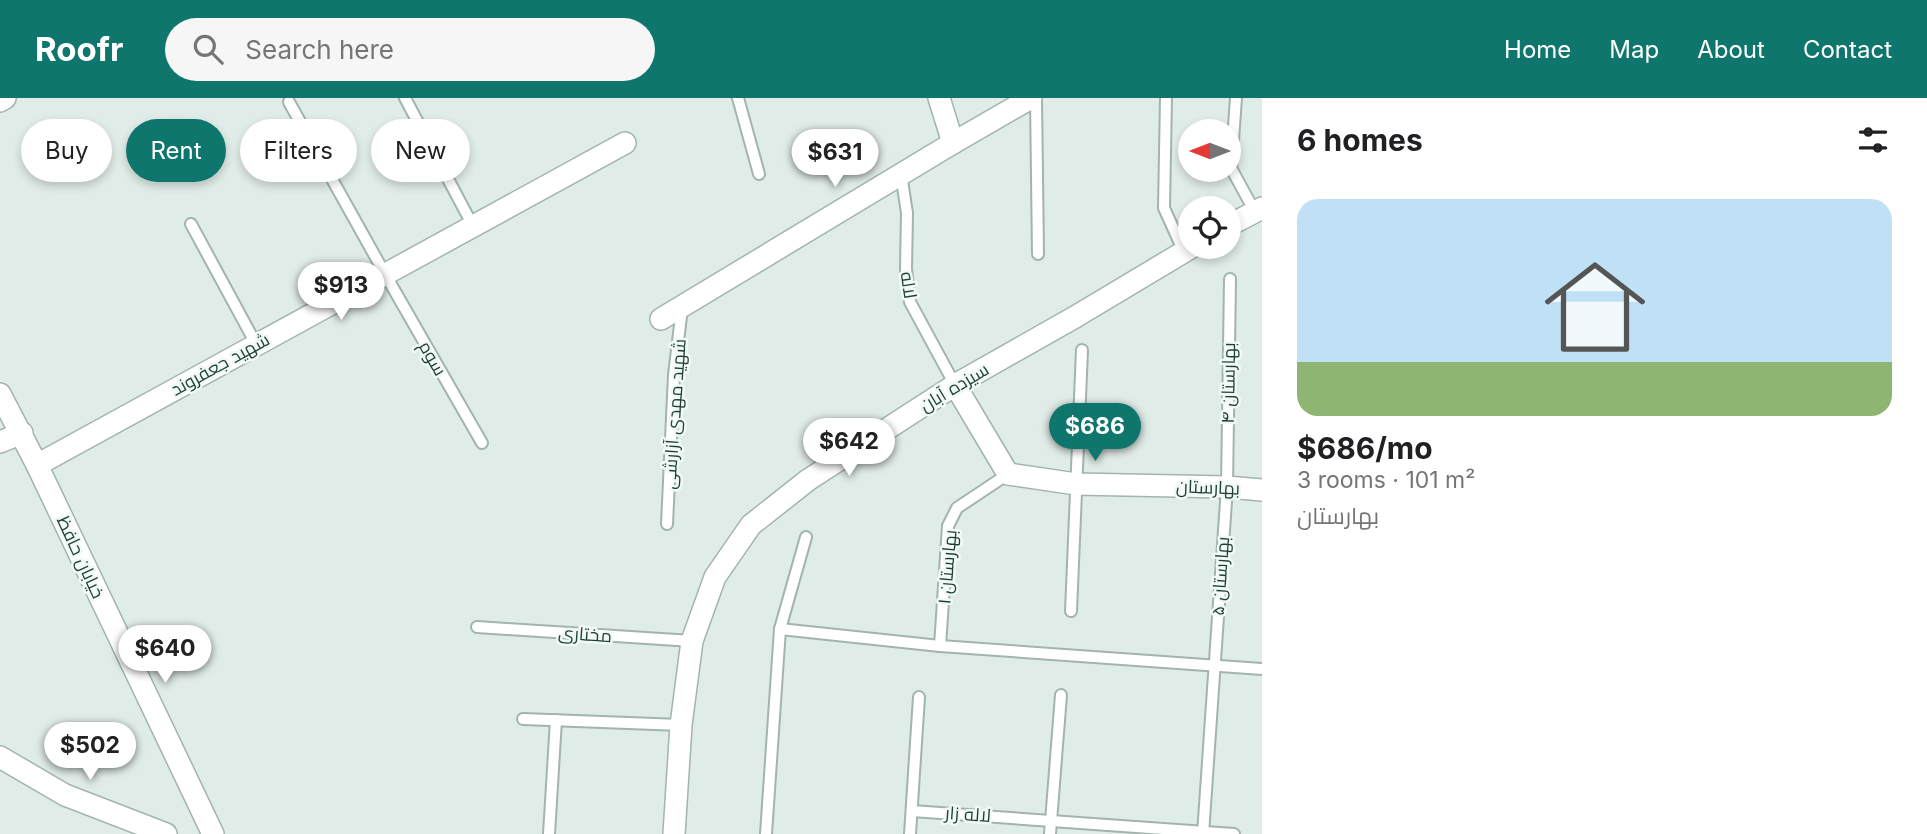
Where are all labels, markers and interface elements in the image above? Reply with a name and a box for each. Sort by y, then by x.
search box [165,18,655,81]
text: Roofr [35,29,123,69]
icon: search [189,30,227,68]
text: Search here [245,34,394,65]
text: Home [1504,35,1571,64]
text: Map [1609,35,1659,64]
text: About [1697,35,1765,64]
text: Contact [1803,35,1892,64]
chip: Buy [21,119,112,182]
chip: Rent [126,119,226,182]
chip: Filters [240,119,357,182]
chip: New [371,119,470,182]
north arrow [1178,119,1241,182]
map controls [1178,119,1241,259]
icon: filters [1854,121,1892,159]
text: 6 homes [1297,122,1423,158]
pin: $631 [794,130,876,189]
text: $631 [808,138,862,166]
button: locate [1178,196,1241,259]
icon: home [1532,244,1658,370]
pin: $913 [300,262,382,322]
street label: لاله [897,270,921,300]
text: $913 [314,271,368,299]
street label: شهید جعفروند [167,328,273,401]
street label: سوم [413,337,451,380]
street label: شهید مهدی آزارشی [658,338,691,490]
street label: بهارستان ۴ [1217,342,1240,424]
street label: سیزده آبان [916,358,993,417]
pin: $686 [1054,404,1136,463]
text: $686 [1065,412,1125,440]
pin: $642 [808,418,890,478]
text: $642 [819,427,879,455]
text: $686/mo [1297,430,1433,466]
text: 3 rooms · 101 m² [1297,466,1475,494]
street label: بهارستان [1176,475,1240,500]
text: بهارستان [1297,502,1379,530]
street label: خیابان حافظ [52,513,109,602]
street label: بهارستان ۱ [933,529,962,605]
street label: بهارستان ۵ [1207,536,1234,616]
street label: مختاری [557,622,613,647]
pin: $640 [124,626,206,685]
text: $640 [134,634,196,662]
pin: $502 [49,722,131,782]
text: $502 [60,731,120,759]
street label: لاله زار [943,802,992,827]

